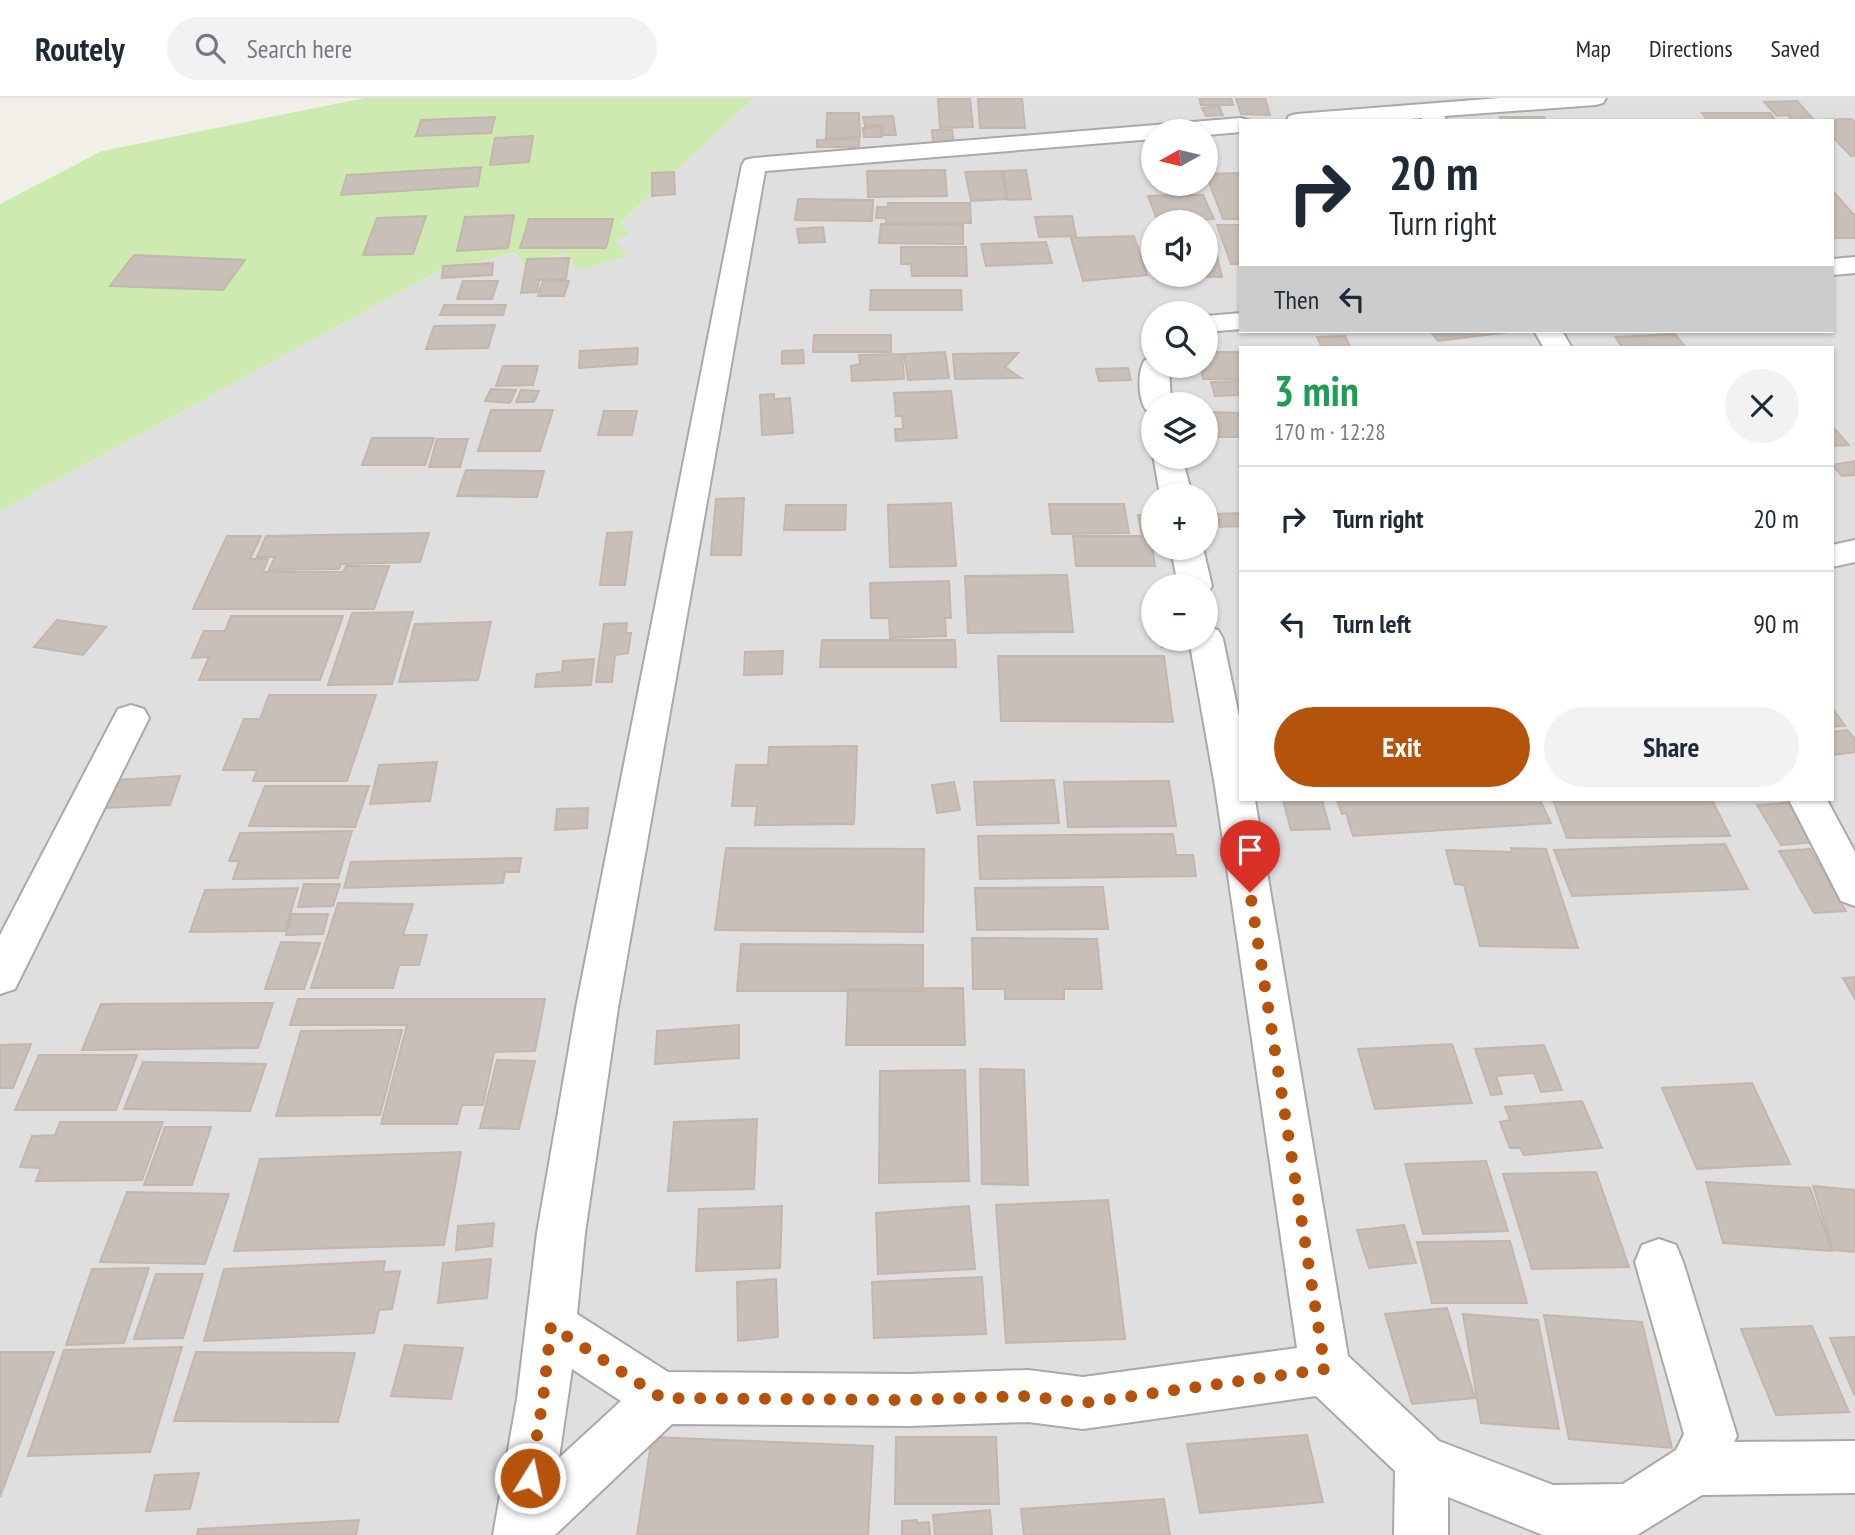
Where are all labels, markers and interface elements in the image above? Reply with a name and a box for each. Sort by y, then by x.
search box [167,17,657,80]
text: Routely [35,27,125,70]
icon: search [191,29,229,67]
text: Search here [247,32,352,65]
text: Map [1576,33,1611,64]
text: Directions [1649,33,1733,64]
text: Saved [1771,33,1820,64]
north arrow [1141,119,1218,196]
map controls [1141,119,1218,651]
text: 20 m [1389,140,1478,204]
icon: right [1274,147,1365,238]
text: Turn right [1389,202,1497,244]
button: sound [1141,210,1218,287]
icon: left [1333,280,1371,318]
text: Then [1274,283,1319,316]
button: search [1141,301,1218,378]
text: 3 min [1274,363,1359,418]
button: close [1725,369,1799,443]
button: layers [1141,392,1218,469]
text: 170 m · 12:28 [1274,417,1386,446]
button: + [1141,483,1218,560]
icon: right [1274,500,1312,538]
text: Turn right [1333,502,1424,535]
text: 20 m [1753,502,1799,535]
button: − [1141,574,1218,651]
icon: left [1274,605,1312,643]
text: Turn left [1333,607,1411,640]
text: 90 m [1753,607,1799,640]
button: Exit [1274,707,1530,787]
button: Share [1544,707,1799,787]
pin [1220,820,1280,892]
icon: arrive [1231,831,1269,869]
position arrow [493,1441,567,1515]

